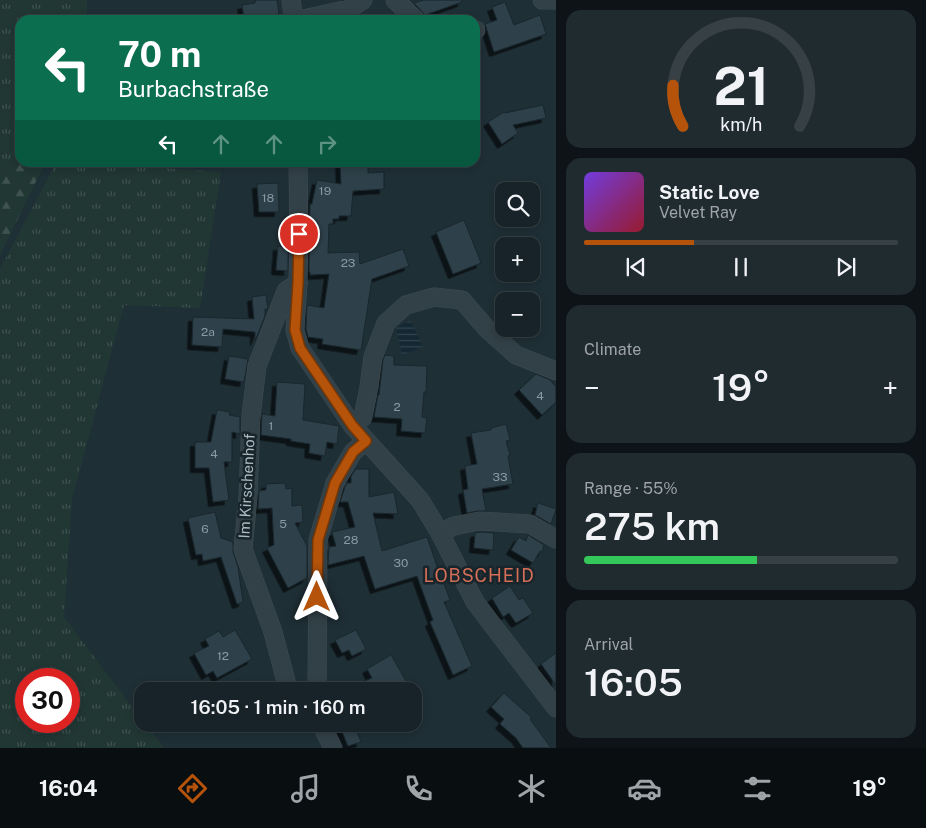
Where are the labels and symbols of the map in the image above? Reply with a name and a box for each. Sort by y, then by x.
house number: 19 [319,184,331,198]
house number: 18 [262,191,275,205]
pin [278,213,320,255]
house number: 23 [341,256,355,270]
house number: 2a [201,325,215,339]
house number: 4 [536,389,544,403]
house number: 2 [393,400,401,414]
house number: 1 [269,419,273,433]
street label: Im Kirschenhof [235,433,258,539]
house number: 4 [210,447,218,461]
house number: 33 [492,470,508,484]
house number: 5 [279,517,287,531]
house number: 6 [201,522,209,536]
house number: 28 [344,533,359,547]
house number: 30 [394,556,408,570]
district label: LOBSCHEID [423,565,535,586]
position arrow [290,570,342,622]
house number: 12 [217,649,229,663]
speed limit sign: 30 [15,668,80,733]

